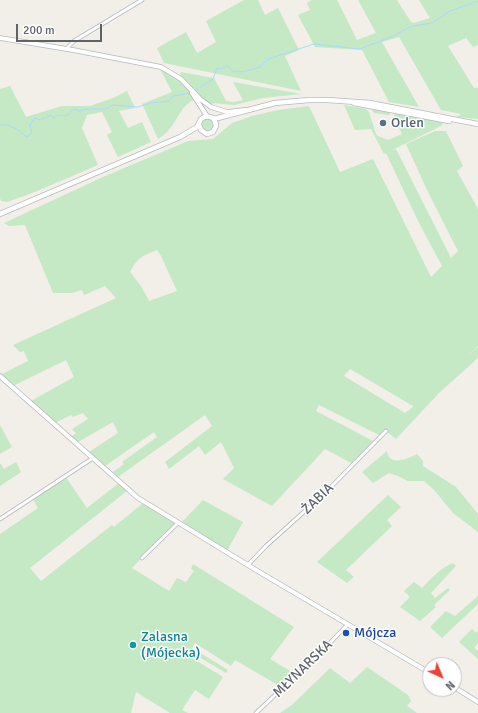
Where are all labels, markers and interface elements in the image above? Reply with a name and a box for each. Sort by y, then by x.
scale bar [18,16,104,42]
text: 200 m [23,23,55,38]
place label: Orlen [391,115,424,131]
marker: Orlen [378,118,388,128]
street label: ŻABIA [299,480,337,518]
place label: Mójcza [354,625,396,641]
marker: Mójcza [341,628,351,638]
place label: Zalasna (Mójecka) [141,629,200,662]
street label: MŁYNARSKA [270,637,336,701]
marker: Zalasna (Mójecka) [128,640,138,650]
north arrow [422,657,462,697]
text: N [443,678,457,693]

